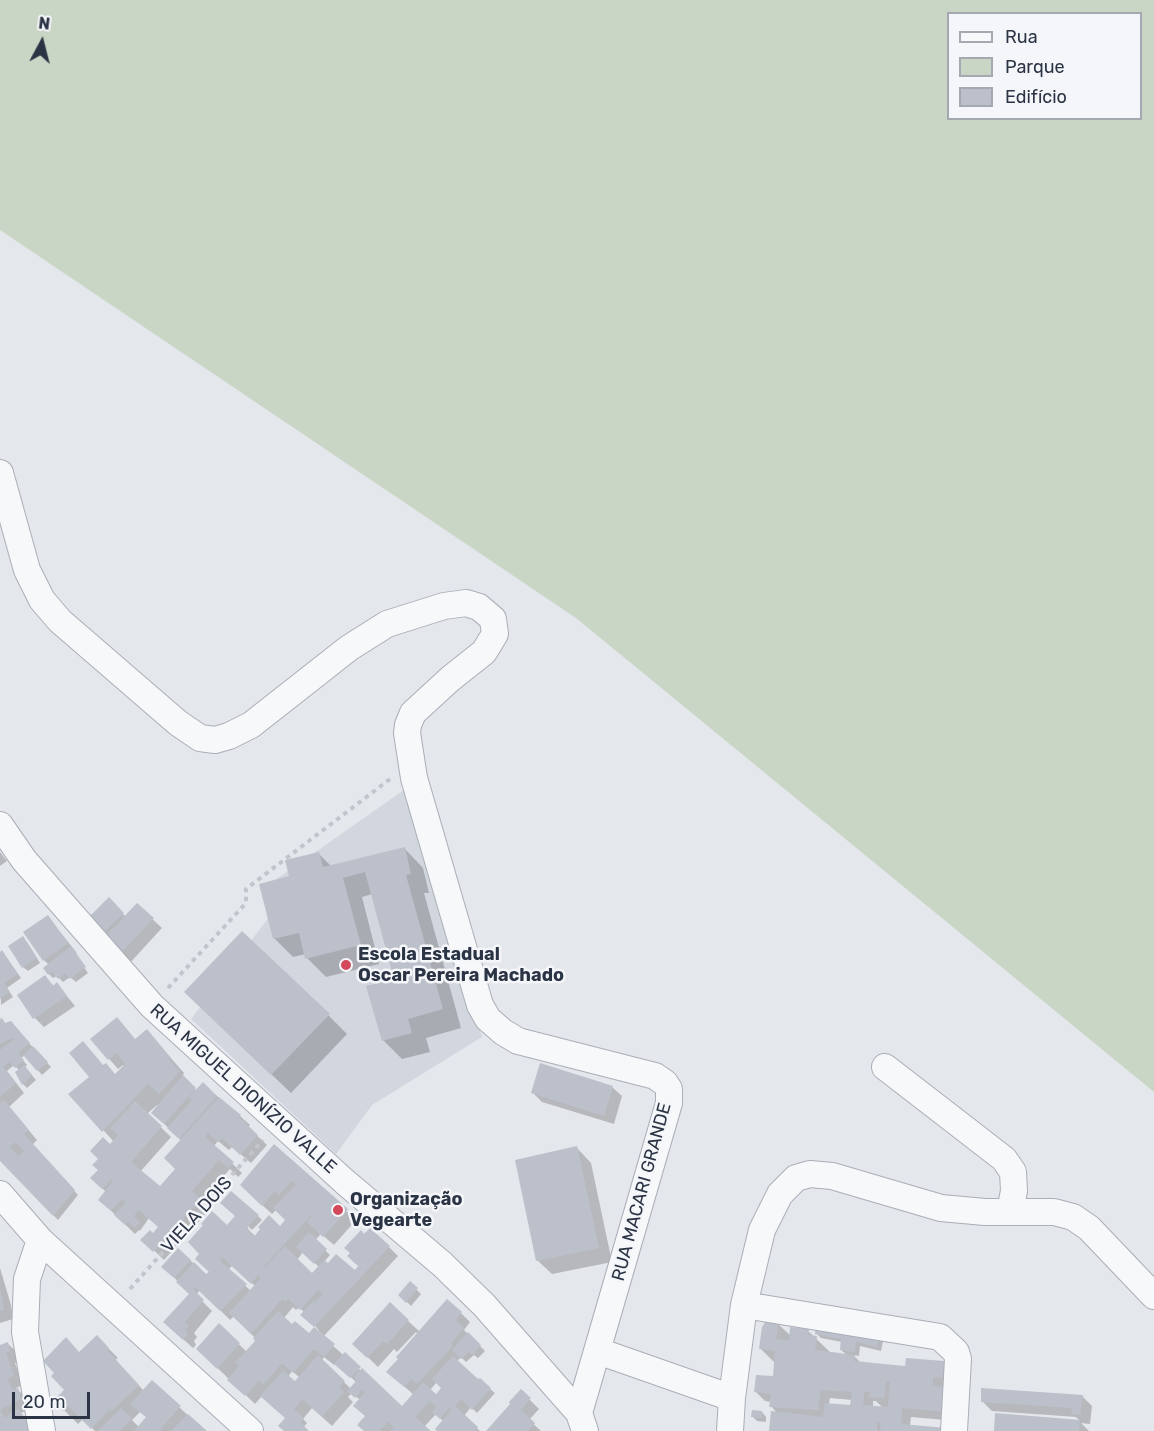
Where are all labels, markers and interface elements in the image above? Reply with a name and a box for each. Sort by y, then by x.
north arrow [12,12,72,72]
legend [947,12,1142,120]
text: N [37,14,51,34]
text: Rua [1005,26,1038,48]
text: Parque [1005,56,1065,78]
text: Edifício [1005,86,1067,108]
place label: Escola Estadual Oscar Pereira Machado [358,944,564,986]
marker: Escola Estadual Oscar Pereira Machado [339,958,353,972]
street label: RUA MIGUEL DIONÍZIO VALLE [145,999,341,1179]
street label: RUA MACARI GRANDE [608,1100,676,1284]
street label: VIELA DOIS [157,1173,237,1257]
place label: Organização Vegearte [350,1189,462,1232]
marker: Organização Vegearte [331,1203,345,1217]
scale bar [15,1380,93,1418]
text: 20 m [23,1391,65,1413]

